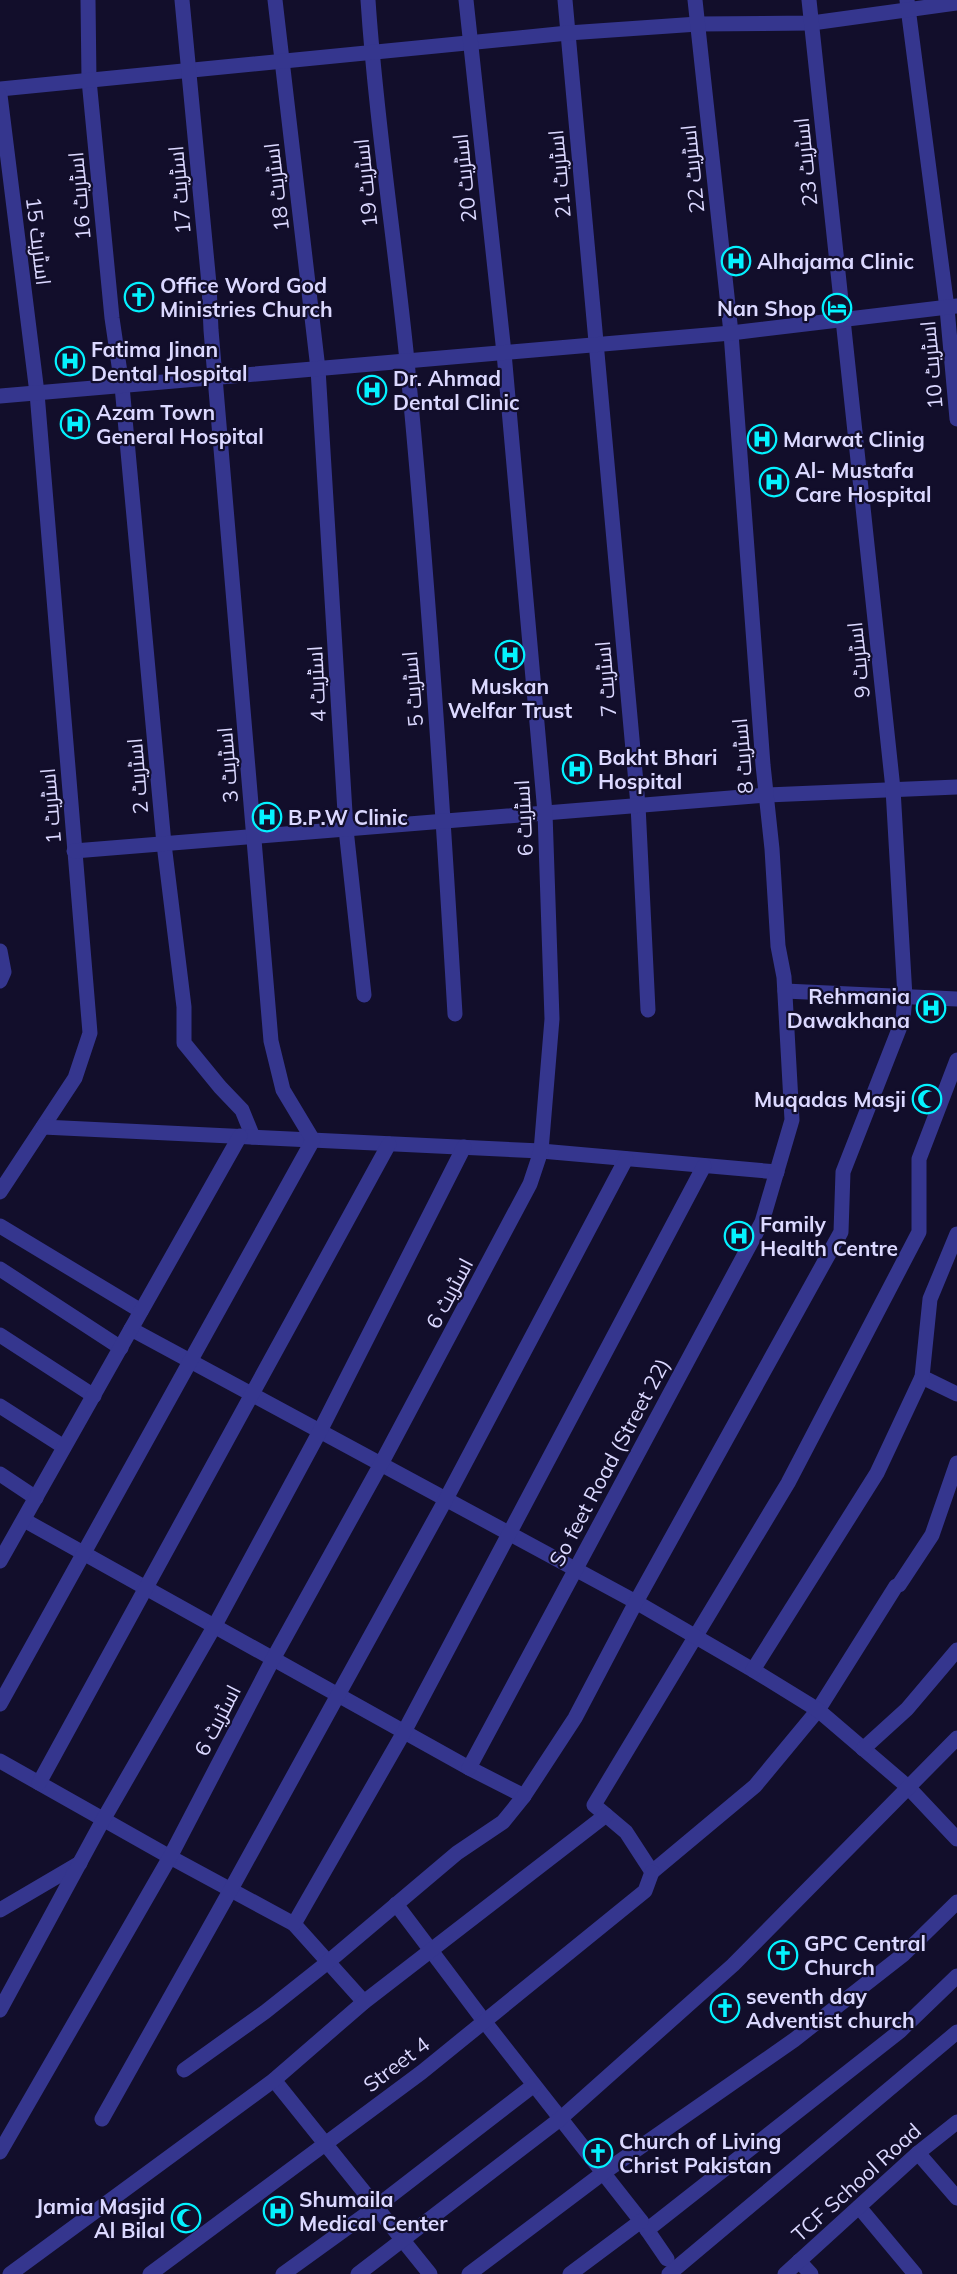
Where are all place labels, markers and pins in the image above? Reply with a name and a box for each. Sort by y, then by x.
hospital icon: Alhajama Clinic [720,245,752,277]
place label: Alhajama Clinic [757,248,914,274]
place label: Office Word God Ministries Church [160,272,333,322]
church icon: Office Word God Ministries Church [123,281,155,313]
hotel icon: Nan Shop [821,292,853,324]
place label: Nan Shop [717,295,816,321]
place label: Fatima Jinan Dental Hospital [91,336,248,386]
hospital icon: Fatima Jinan Dental Hospital [54,345,86,377]
place label: Dr. Ahmad Dental Clinic [393,365,519,415]
hospital icon: Dr. Ahmad Dental Clinic [356,374,388,406]
place label: Azam Town General Hospital [96,399,264,449]
hospital icon: Azam Town General Hospital [59,408,91,440]
hospital icon: Marwat Clinig [746,423,778,455]
place label: Marwat Clinig [783,426,925,452]
place label: Al- Mustafa Care Hospital [795,457,932,507]
hospital icon: Al- Mustafa Care Hospital [758,466,790,498]
hospital icon: Muskan Welfar Trust [494,639,526,671]
place label: Muskan Welfar Trust [448,673,572,723]
place label: Bakht Bhari Hospital [598,744,717,794]
hospital icon: Bakht Bhari Hospital [561,753,593,785]
hospital icon: B.P.W Clinic [251,801,283,833]
place label: B.P.W Clinic [288,804,408,830]
place label: Rehmania Dawakhana [787,983,910,1033]
hospital icon: Rehmania Dawakhana [915,992,947,1024]
mosque icon: Muqadas Masji [911,1083,943,1115]
place label: Muqadas Masji [754,1086,906,1112]
place label: Family Health Centre [760,1211,898,1261]
hospital icon: Family Health Centre [723,1220,755,1252]
place label: GPC Central Church [804,1930,926,1980]
church icon: GPC Central Church [767,1939,799,1971]
place label: seventh day Adventist church [746,1983,915,2033]
church icon: seventh day Adventist church [709,1992,741,2024]
place label: Church of Living Christ Pakistan [619,2128,781,2178]
church icon: Church of Living Christ Pakistan [582,2137,614,2169]
place label: Shumaila Medical Center [299,2186,448,2236]
place label: Jamia Masjid Al Bilal [35,2193,165,2243]
hospital icon: Shumaila Medical Center [262,2195,294,2227]
mosque icon: Jamia Masjid Al Bilal [170,2202,202,2234]

